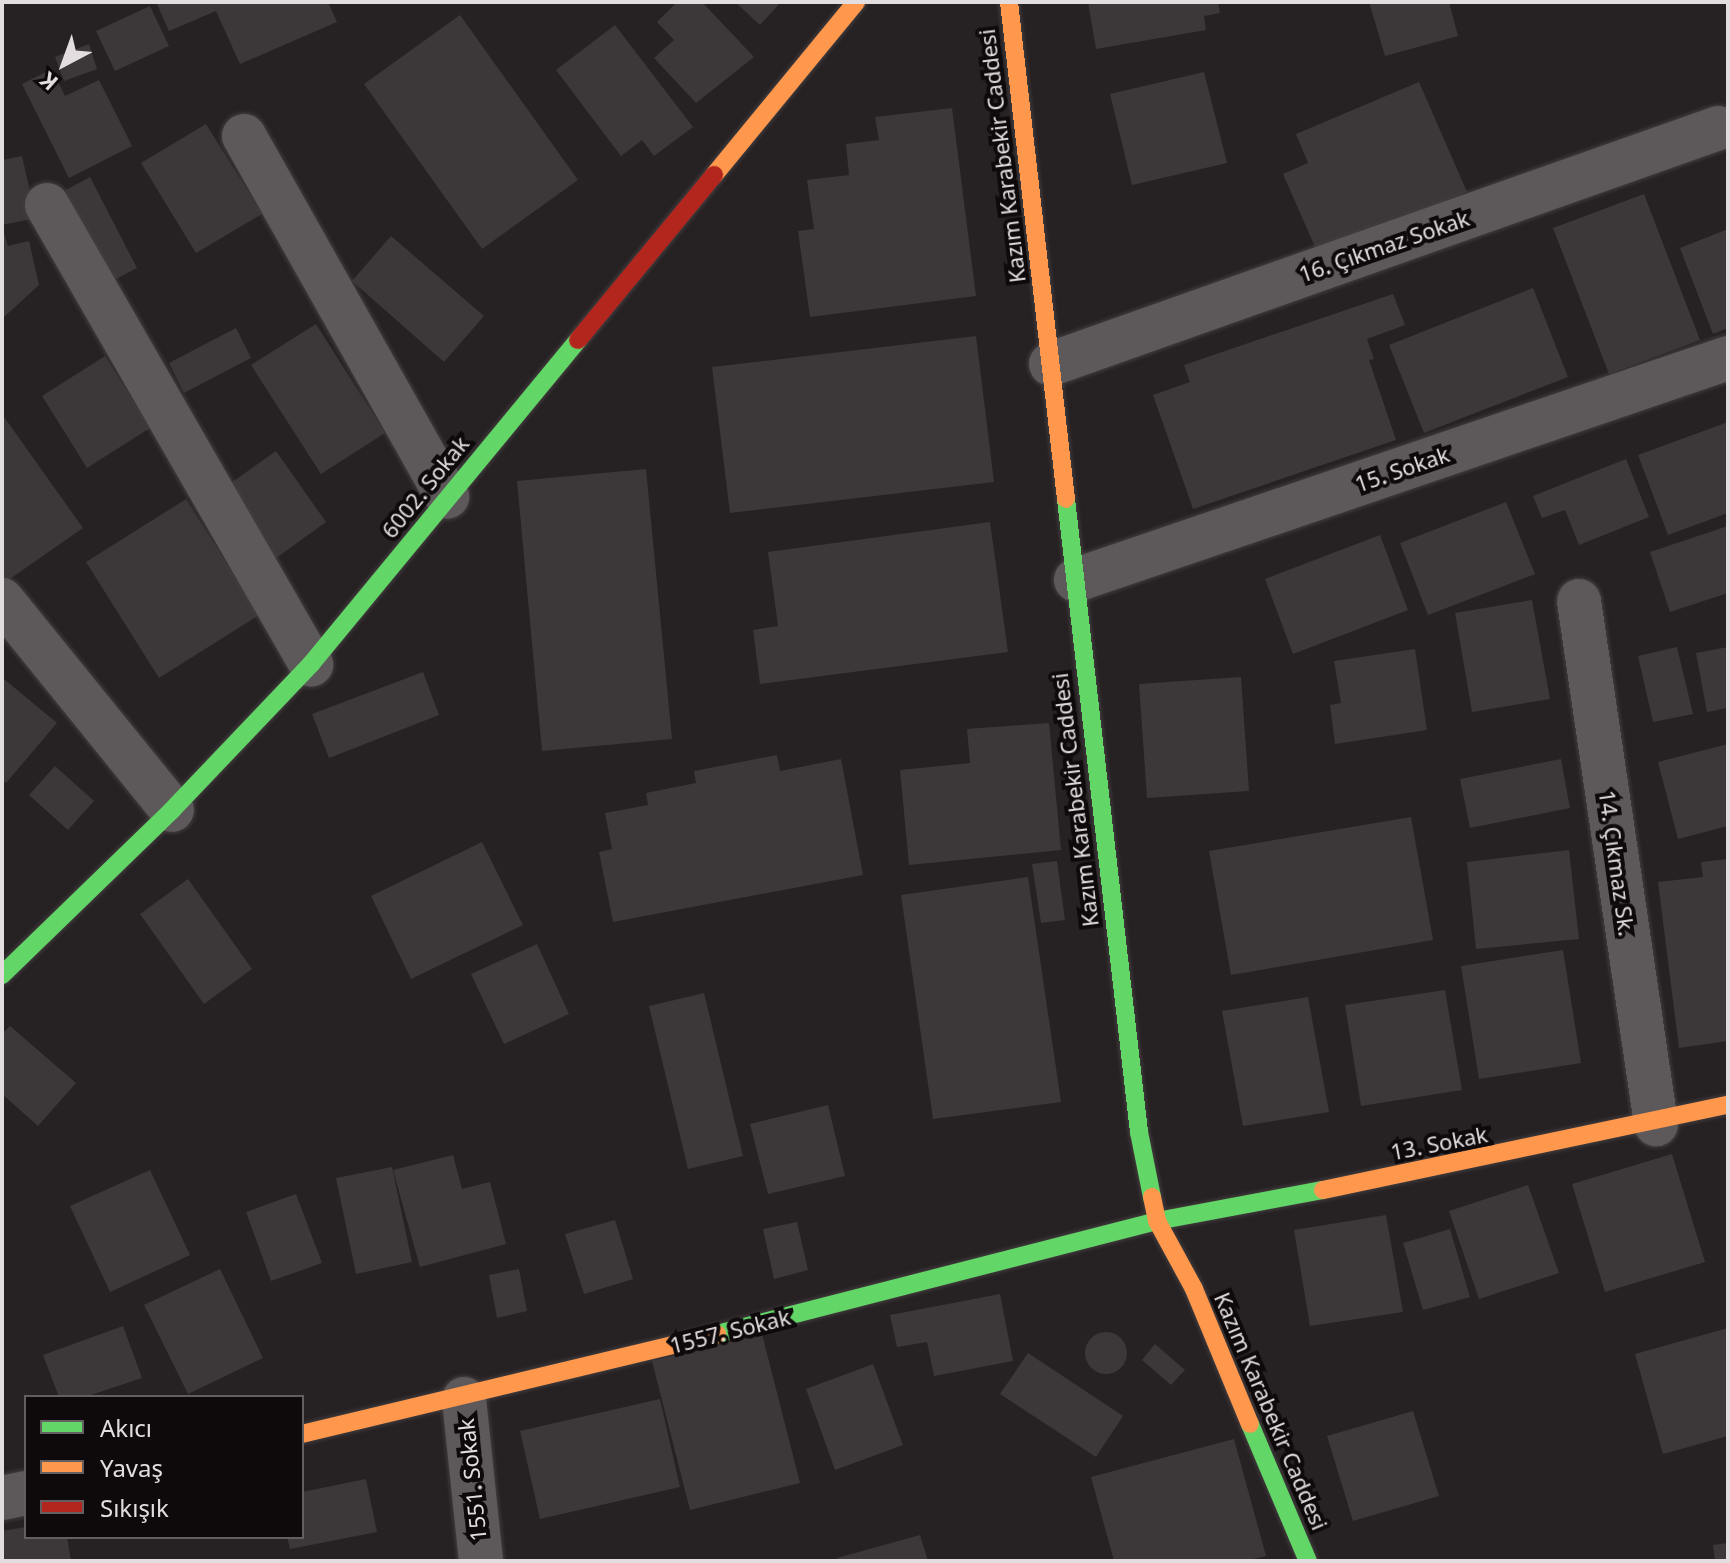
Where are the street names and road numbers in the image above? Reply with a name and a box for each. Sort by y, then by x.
street label: Kazım Karabekir Caddesi [973,28,1031,284]
street label: 16. Çıkmaz Sokak [1295,204,1473,288]
street label: 6002. Sokak [376,431,474,543]
street label: 15. Sokak [1351,441,1453,497]
street label: Kazım Karabekir Caddesi [1046,672,1104,928]
street label: 14. Çıkmaz Sk. [1594,788,1640,938]
street label: 13. Sokak [1388,1121,1490,1165]
street label: Kazım Karabekir Caddesi [1209,1288,1333,1534]
street label: 1557. Sokak [667,1303,793,1359]
street label: 1551. Sokak [452,1417,492,1543]

